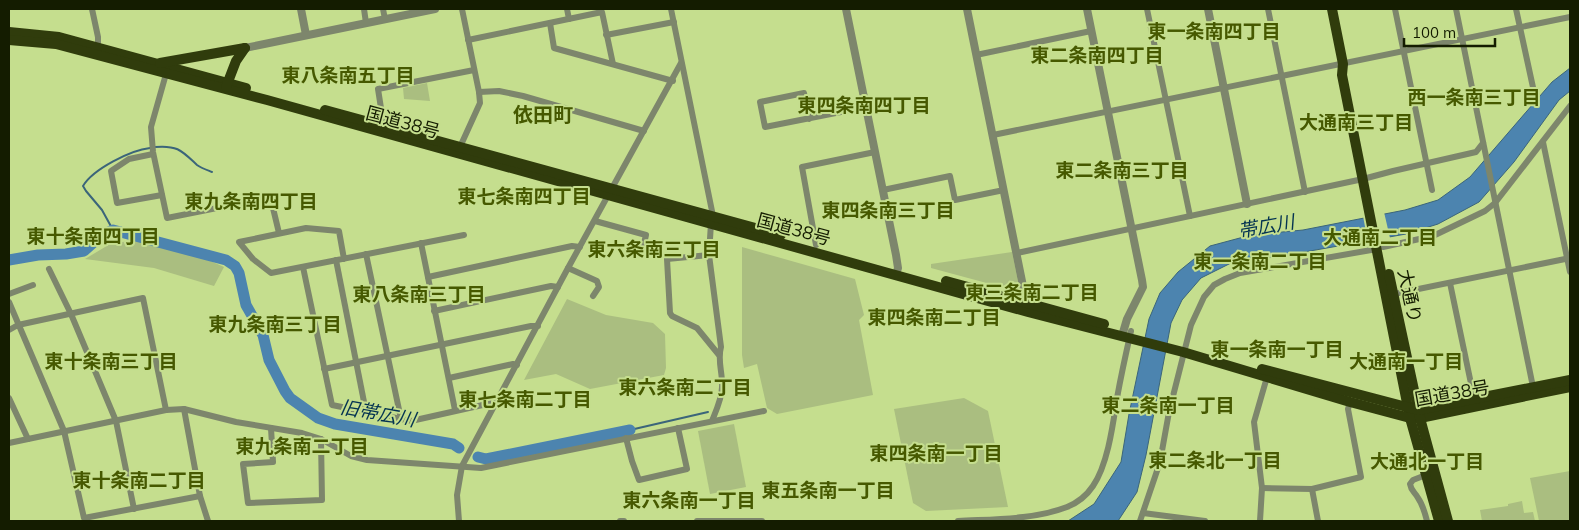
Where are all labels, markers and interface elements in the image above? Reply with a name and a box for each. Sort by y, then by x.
scale bar [1404,15,1495,47]
district label: 東一条南四丁目 [1147,19,1281,43]
text: 100 m [1412,23,1456,42]
district label: 東二条南四丁目 [1030,43,1164,67]
district label: 東八条南五丁目 [281,63,415,87]
district label: 西一条南三丁目 [1407,85,1541,109]
district label: 東四条南四丁目 [797,93,931,117]
street label: 国道38号 [364,101,442,143]
district label: 依田町 [513,102,573,127]
district label: 大通南三丁目 [1299,110,1413,134]
district label: 東二条南三丁目 [1055,158,1189,182]
district label: 東七条南四丁目 [457,184,591,208]
district label: 東九条南四丁目 [184,189,318,213]
district label: 東四条南三丁目 [821,198,955,222]
street label: 国道38号 [755,208,833,250]
water label: 帯広川 [1236,209,1298,243]
district label: 東十条南四丁目 [26,224,160,248]
district label: 大通南二丁目 [1323,225,1437,249]
district label: 東六条南三丁目 [587,237,721,261]
district label: 東一条南二丁目 [1193,249,1327,273]
street label: 大通り [1393,267,1427,325]
district label: 東三条南二丁目 [965,280,1099,304]
district label: 東八条南三丁目 [352,282,486,306]
district label: 東四条南二丁目 [867,305,1001,329]
district label: 東九条南三丁目 [208,312,342,336]
district label: 東一条南一丁目 [1210,337,1344,361]
district label: 東十条南三丁目 [44,349,178,373]
district label: 大通南一丁目 [1349,349,1463,373]
district label: 東六条南二丁目 [618,375,752,399]
street label: 国道38号 [1413,375,1491,411]
district label: 東七条南二丁目 [458,387,592,411]
district label: 東二条南一丁目 [1101,393,1235,417]
water label: 旧帯広川 [338,395,419,432]
district label: 東九条南二丁目 [235,434,369,458]
district label: 東四条南一丁目 [869,441,1003,465]
district label: 東二条北一丁目 [1148,448,1282,472]
district label: 大通北一丁目 [1370,449,1484,473]
district label: 東十条南二丁目 [72,468,206,492]
district label: 東五条南一丁目 [761,478,895,502]
district label: 東六条南一丁目 [622,488,756,512]

